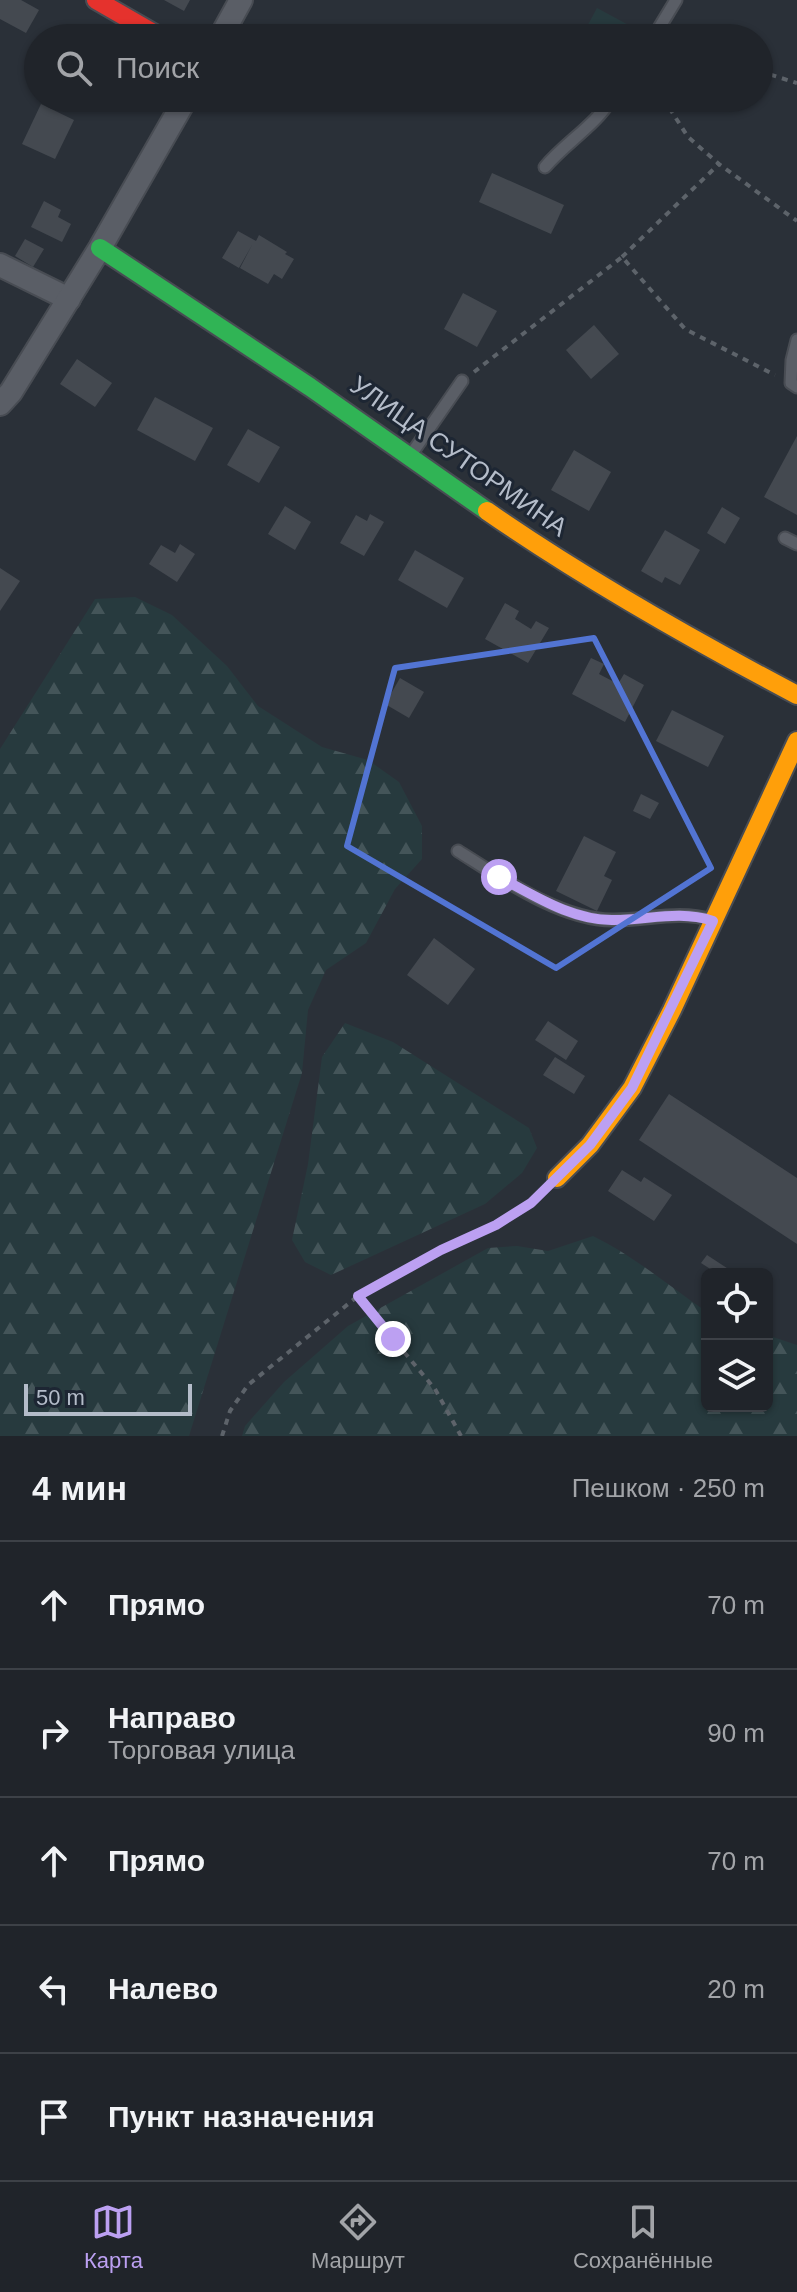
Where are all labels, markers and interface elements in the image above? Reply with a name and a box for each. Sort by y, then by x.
search box [24,24,773,112]
icon: search [52,46,96,90]
text: Поиск [116,51,199,84]
street label: УЛИЦА СУТОРМИНА [345,370,574,543]
route start [481,859,517,895]
map controls [701,1268,773,1412]
button: locate [701,1268,773,1340]
route end [375,1321,411,1357]
button: layers [701,1340,773,1412]
scale bar [24,1380,192,1416]
text: 50 m [36,1385,85,1410]
text: 4 мин [32,1469,127,1507]
text: Пешком · 250 m [572,1473,765,1503]
icon: ahead [32,1583,76,1627]
text: Прямо [108,1588,205,1621]
text: 70 m [707,1590,765,1620]
text: Направо [108,1701,236,1734]
icon: right [32,1711,76,1755]
text: 90 m [707,1718,765,1748]
text: Торговая улица [108,1735,295,1765]
icon: ahead [32,1839,76,1883]
text: Прямо [108,1844,205,1877]
text: 70 m [707,1846,765,1876]
icon: left [32,1967,76,2011]
text: Налево [108,1972,218,2005]
text: 20 m [707,1974,765,2004]
icon: arrive [32,2095,76,2139]
text: Пункт назначения [108,2100,375,2133]
tab: Карта [84,2200,143,2274]
tab: Маршрут [311,2200,405,2274]
tab: Сохранённые [573,2200,713,2274]

